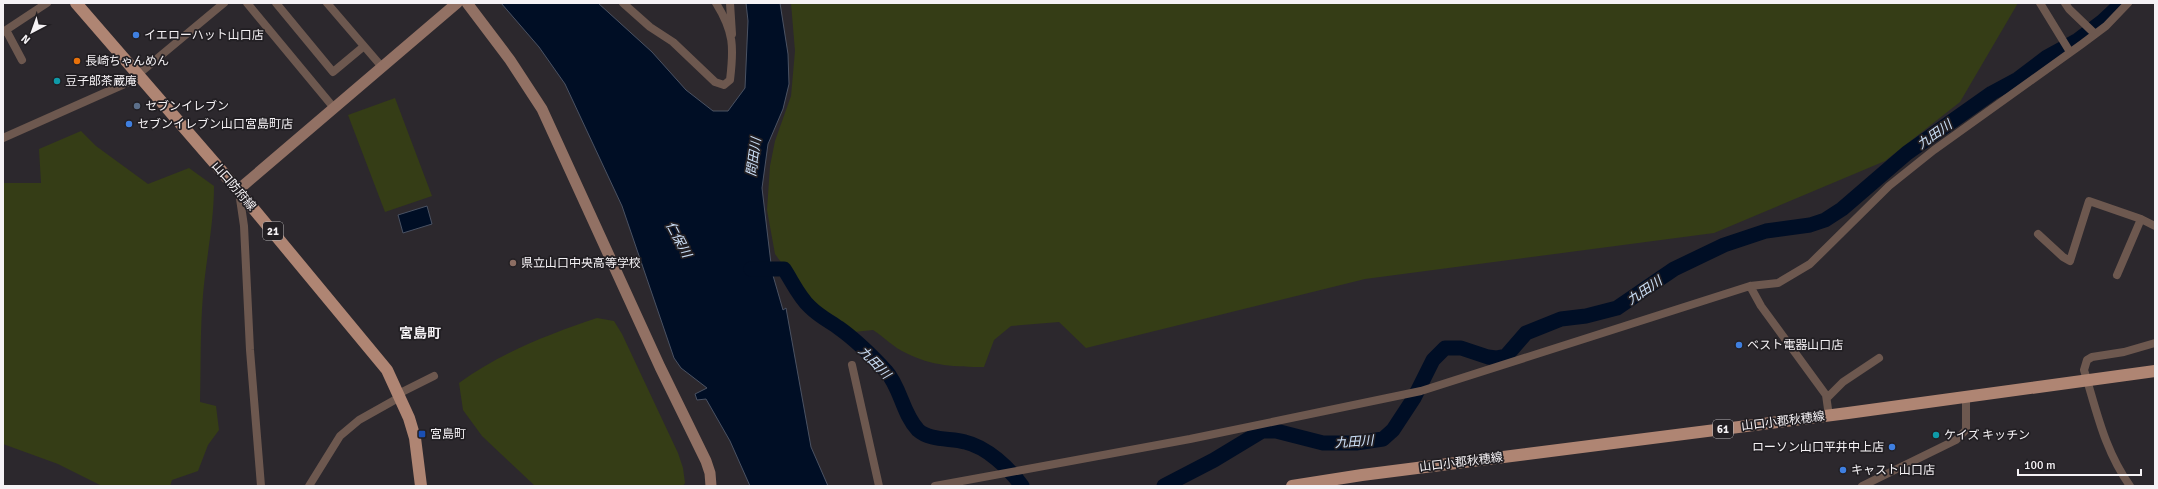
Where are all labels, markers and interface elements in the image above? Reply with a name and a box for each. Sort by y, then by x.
north arrow [12,12,52,52]
place label: イエローハット山口店 [144,28,264,43]
marker: イエローハット山口店 [131,30,141,40]
text: N [19,32,33,47]
place label: 長崎ちゃんめん [85,54,169,69]
marker: 長崎ちゃんめん [72,56,82,66]
place label: 豆子郎茶蔵庵 [65,74,137,89]
marker: 豆子郎茶蔵庵 [52,76,62,86]
place label: セブンイレブン [145,99,229,114]
marker: セブンイレブン [132,101,142,111]
water label: 九田川 [1914,116,1957,153]
place label: セブンイレブン山口宮島町店 [137,117,293,132]
marker: セブンイレブン山口宮島町店 [124,119,134,129]
water label: 問田川 [743,135,765,178]
street label: 山口防府線 [208,159,259,214]
water label: 仁保川 [662,218,695,262]
road number: 21 [263,222,283,240]
place label: 県立山口中央高等学校 [521,256,641,271]
marker: 県立山口中央高等学校 [508,258,518,268]
water label: 九田川 [1624,272,1667,308]
district label: 宮島町 [399,325,441,342]
place label: ベスト電器山口店 [1747,338,1843,353]
marker: ベスト電器山口店 [1734,340,1744,350]
water label: 九田川 [855,343,895,384]
street label: 山口小郡秋穂線 [1740,409,1826,434]
road number: 61 [1713,420,1733,438]
place label: 宮島町 [430,427,466,442]
place label: ケイズ キッチン [1944,428,2030,443]
marker: 宮島町 [417,429,427,439]
marker: ケイズ キッチン [1931,430,1941,440]
water label: 九田川 [1334,433,1376,451]
place label: ローソン山口平井中上店 [1752,440,1884,455]
marker: ローソン山口平井中上店 [1887,442,1897,452]
street label: 山口小郡秋穂線 [1418,450,1504,475]
scale bar [2018,451,2141,477]
text: 100 m [2024,458,2056,473]
place label: キャスト山口店 [1851,463,1935,478]
marker: キャスト山口店 [1838,465,1848,475]

